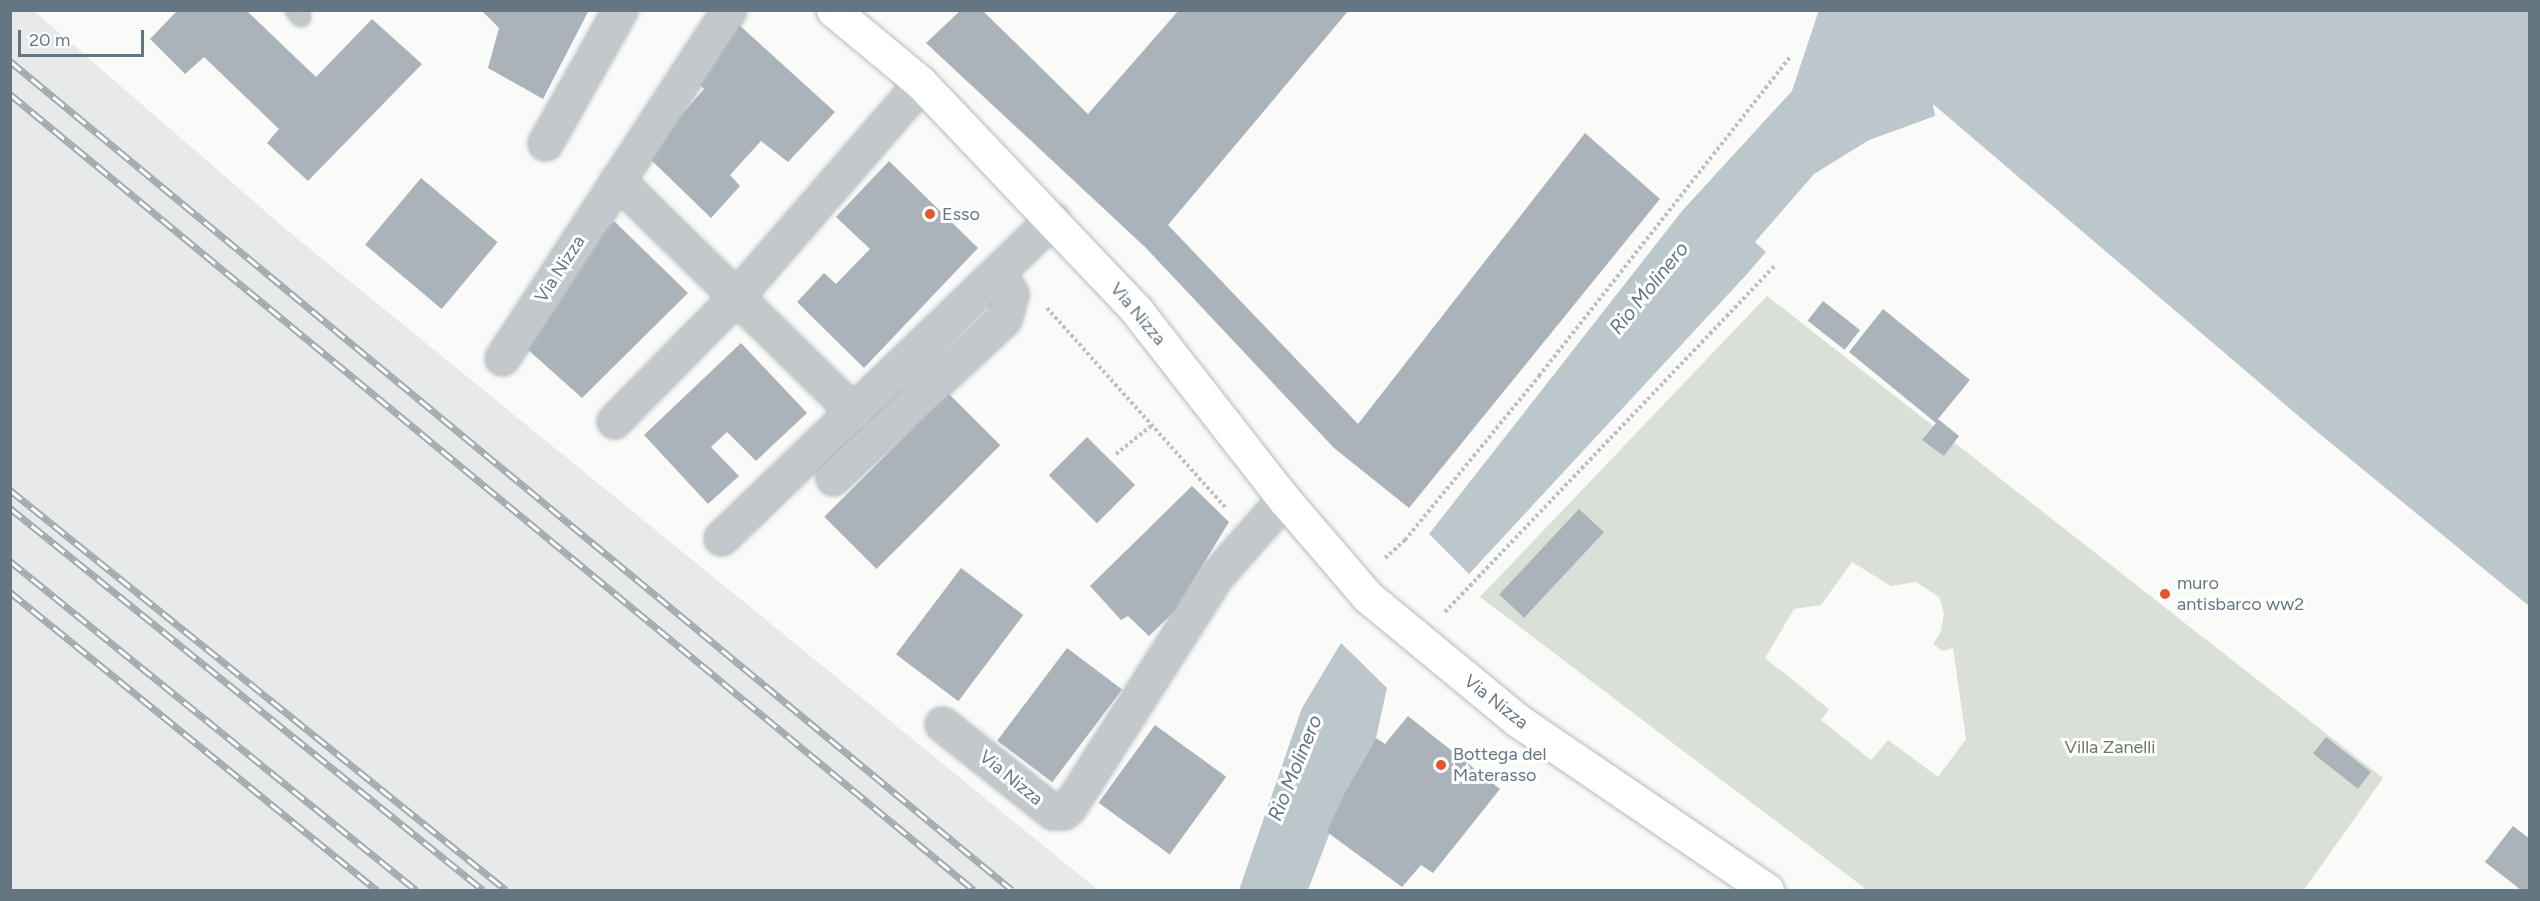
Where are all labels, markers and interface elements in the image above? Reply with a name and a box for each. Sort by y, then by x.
scale bar [21,18,147,56]
text: 20 m [29,29,70,51]
place label: Esso [942,203,980,225]
marker: Esso [923,207,937,221]
street label: Via Nizza [530,232,590,306]
water label: Rio Molinero [1604,237,1694,339]
street label: Via Nizza [1106,278,1170,350]
place label: muro antisbarco ww2 [2177,573,2304,616]
marker: muro antisbarco ww2 [2158,587,2172,601]
street label: Via Nizza [1460,670,1532,734]
water label: Rio Molinero [1263,712,1327,824]
park label: Villa Zanelli [2065,736,2155,758]
place label: Bottega del Materasso [1453,744,1546,786]
street label: Via Nizza [975,746,1047,810]
marker: Bottega del Materasso [1434,758,1448,772]

